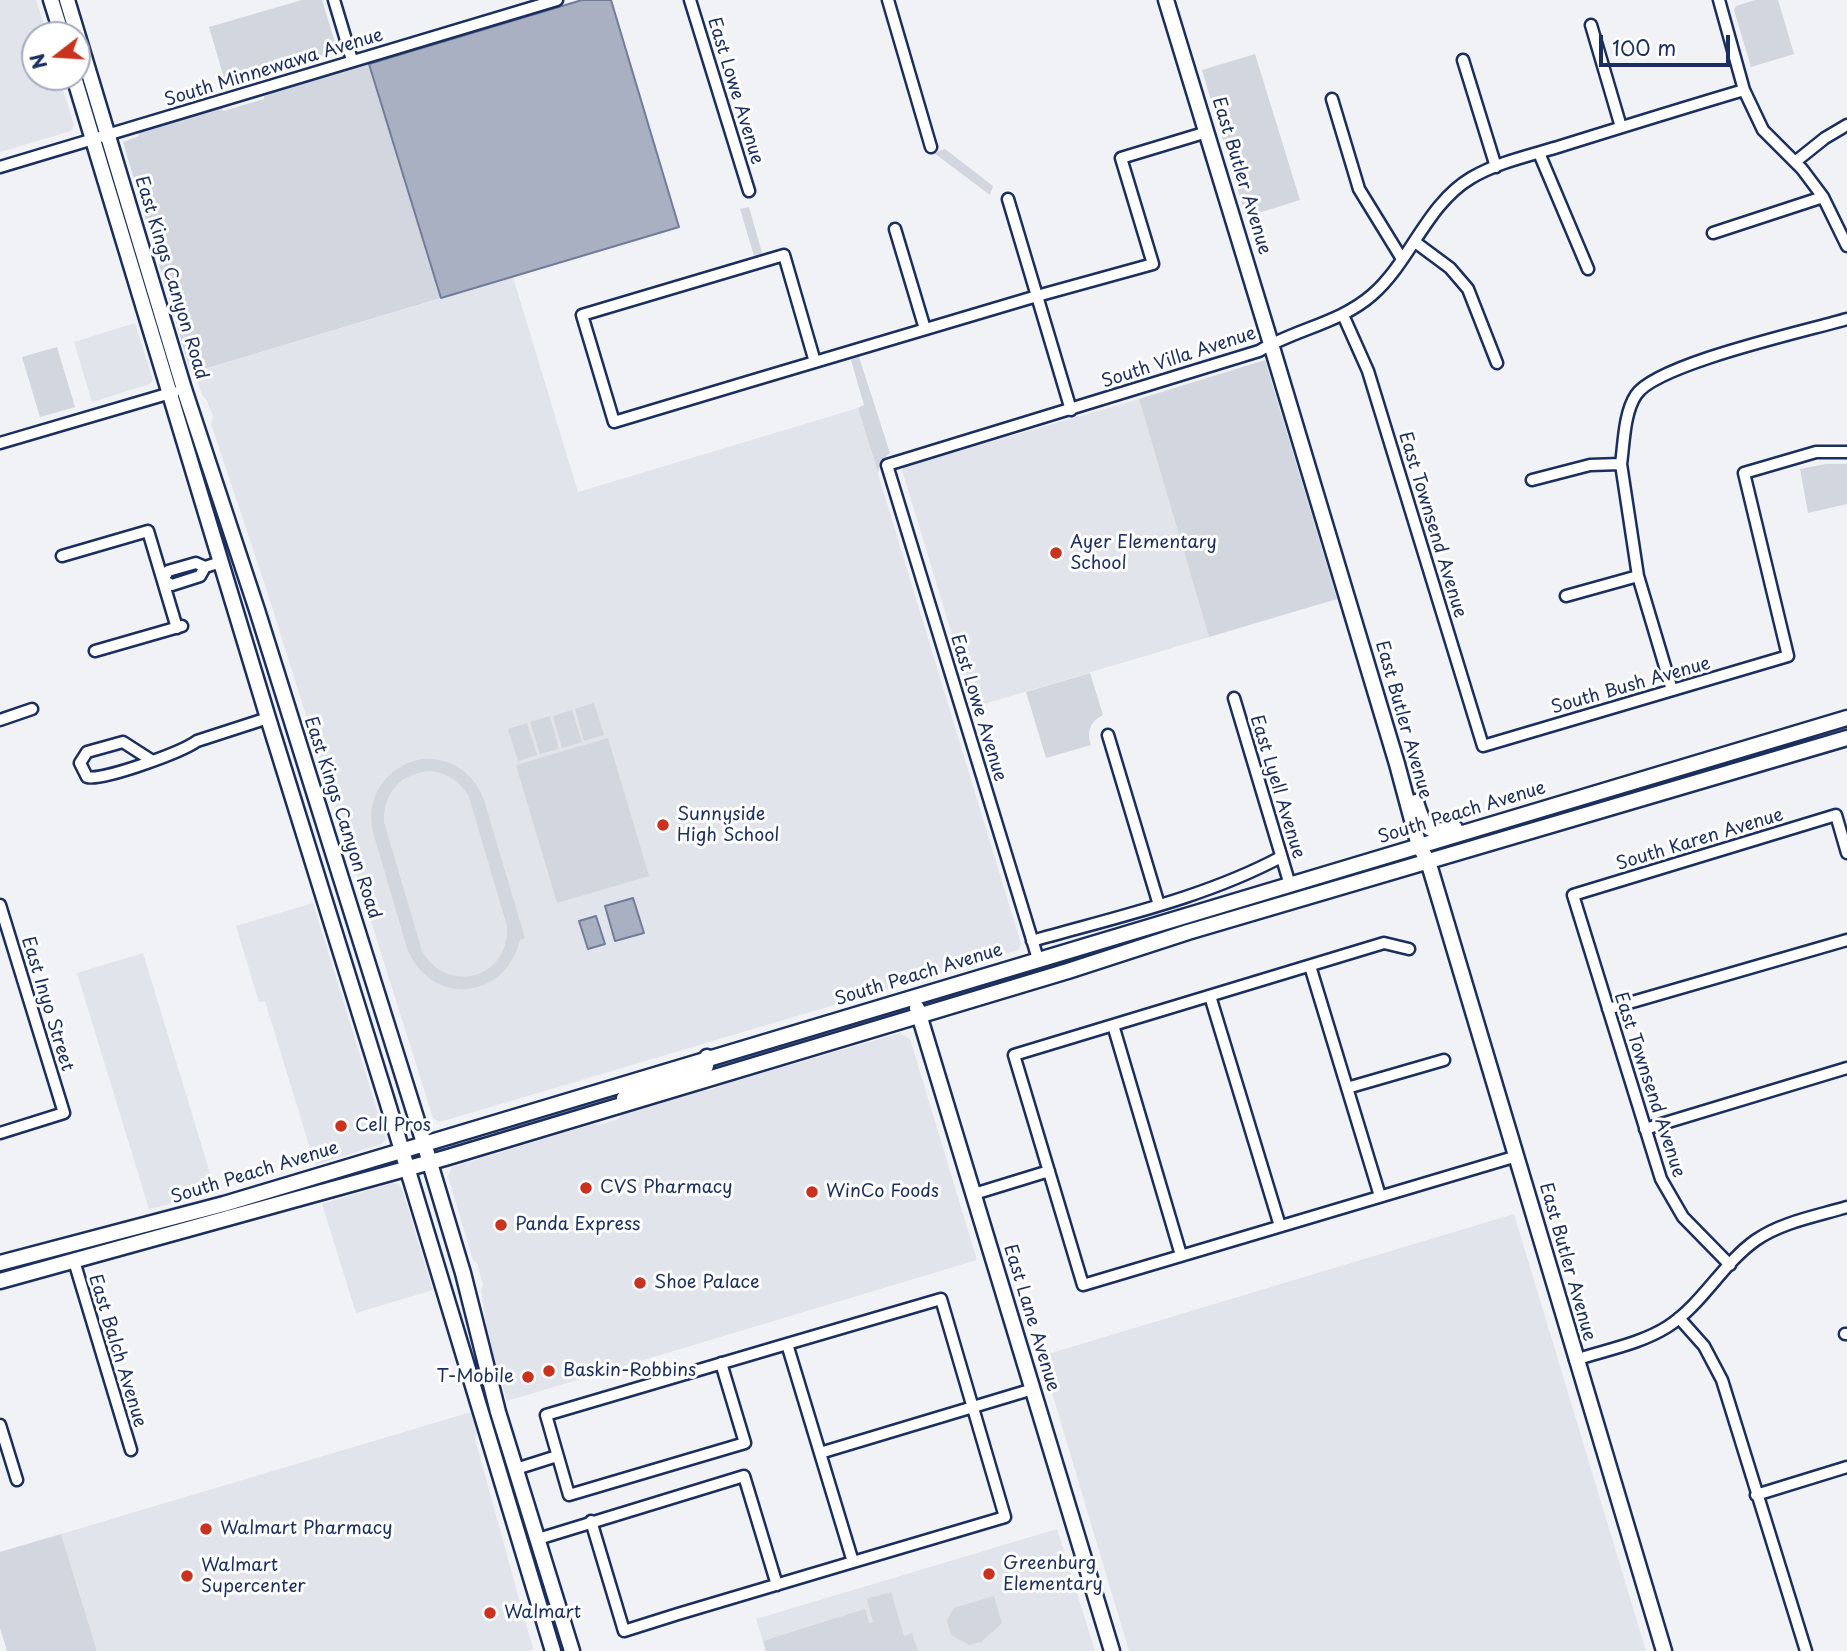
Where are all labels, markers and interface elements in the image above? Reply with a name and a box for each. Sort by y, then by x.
street label: East Lowe Avenue [702,15,768,167]
north arrow [21,21,91,91]
scale bar [1602,21,1733,65]
street label: South Minnewawa Avenue [162,24,386,112]
text: 100 m [1612,31,1676,63]
text: N [22,50,53,73]
street label: East Butler Avenue [1207,95,1275,257]
street label: East Kings Canyon Road [130,174,212,382]
street label: South Villa Avenue [1099,323,1259,393]
street label: East Townsend Avenue [1393,429,1471,621]
place label: Ayer Elementary School [1070,532,1217,574]
marker: Ayer Elementary School [1048,545,1064,561]
street label: East Lowe Avenue [945,632,1011,784]
street label: East Butler Avenue [1370,639,1436,801]
street label: South Bush Avenue [1549,653,1713,719]
street label: East Lyell Avenue [1245,713,1309,861]
street label: East Kings Canyon Road [299,714,385,922]
street label: South Peach Avenue [1376,777,1548,849]
place label: Sunnyside High School [677,804,780,846]
street label: South Karen Avenue [1614,804,1786,876]
marker: Sunnyside High School [655,817,671,833]
street label: East Inyo Street [16,934,78,1074]
street label: South Peach Avenue [833,939,1005,1011]
street label: East Townsend Avenue [1609,990,1689,1180]
place label: Cell Pros [355,1115,431,1137]
marker: Cell Pros [333,1118,349,1134]
street label: South Peach Avenue [169,1137,341,1209]
place label: CVS Pharmacy [600,1177,733,1199]
marker: CVS Pharmacy [578,1180,594,1196]
place label: WinCo Foods [826,1181,939,1203]
street label: East Butler Avenue [1534,1181,1600,1343]
marker: WinCo Foods [804,1184,820,1200]
place label: Panda Express [515,1214,641,1236]
marker: Panda Express [493,1217,509,1233]
street label: East Lane Avenue [998,1242,1064,1394]
street label: East Balch Avenue [83,1272,151,1430]
place label: Shoe Palace [654,1272,759,1294]
marker: Shoe Palace [632,1275,648,1291]
place label: Baskin-Robbins [563,1360,696,1382]
marker: Baskin-Robbins [541,1363,557,1379]
place label: T-Mobile [436,1366,514,1388]
marker: T-Mobile [520,1369,536,1385]
place label: Walmart Pharmacy [220,1518,392,1540]
marker: Walmart Pharmacy [198,1521,214,1537]
place label: Greenburg Elementary [1003,1553,1103,1596]
place label: Walmart Supercenter [201,1555,306,1598]
marker: Greenburg Elementary [981,1566,997,1582]
marker: Walmart Supercenter [179,1568,195,1584]
place label: Walmart [504,1602,581,1624]
marker: Walmart [482,1605,498,1621]

